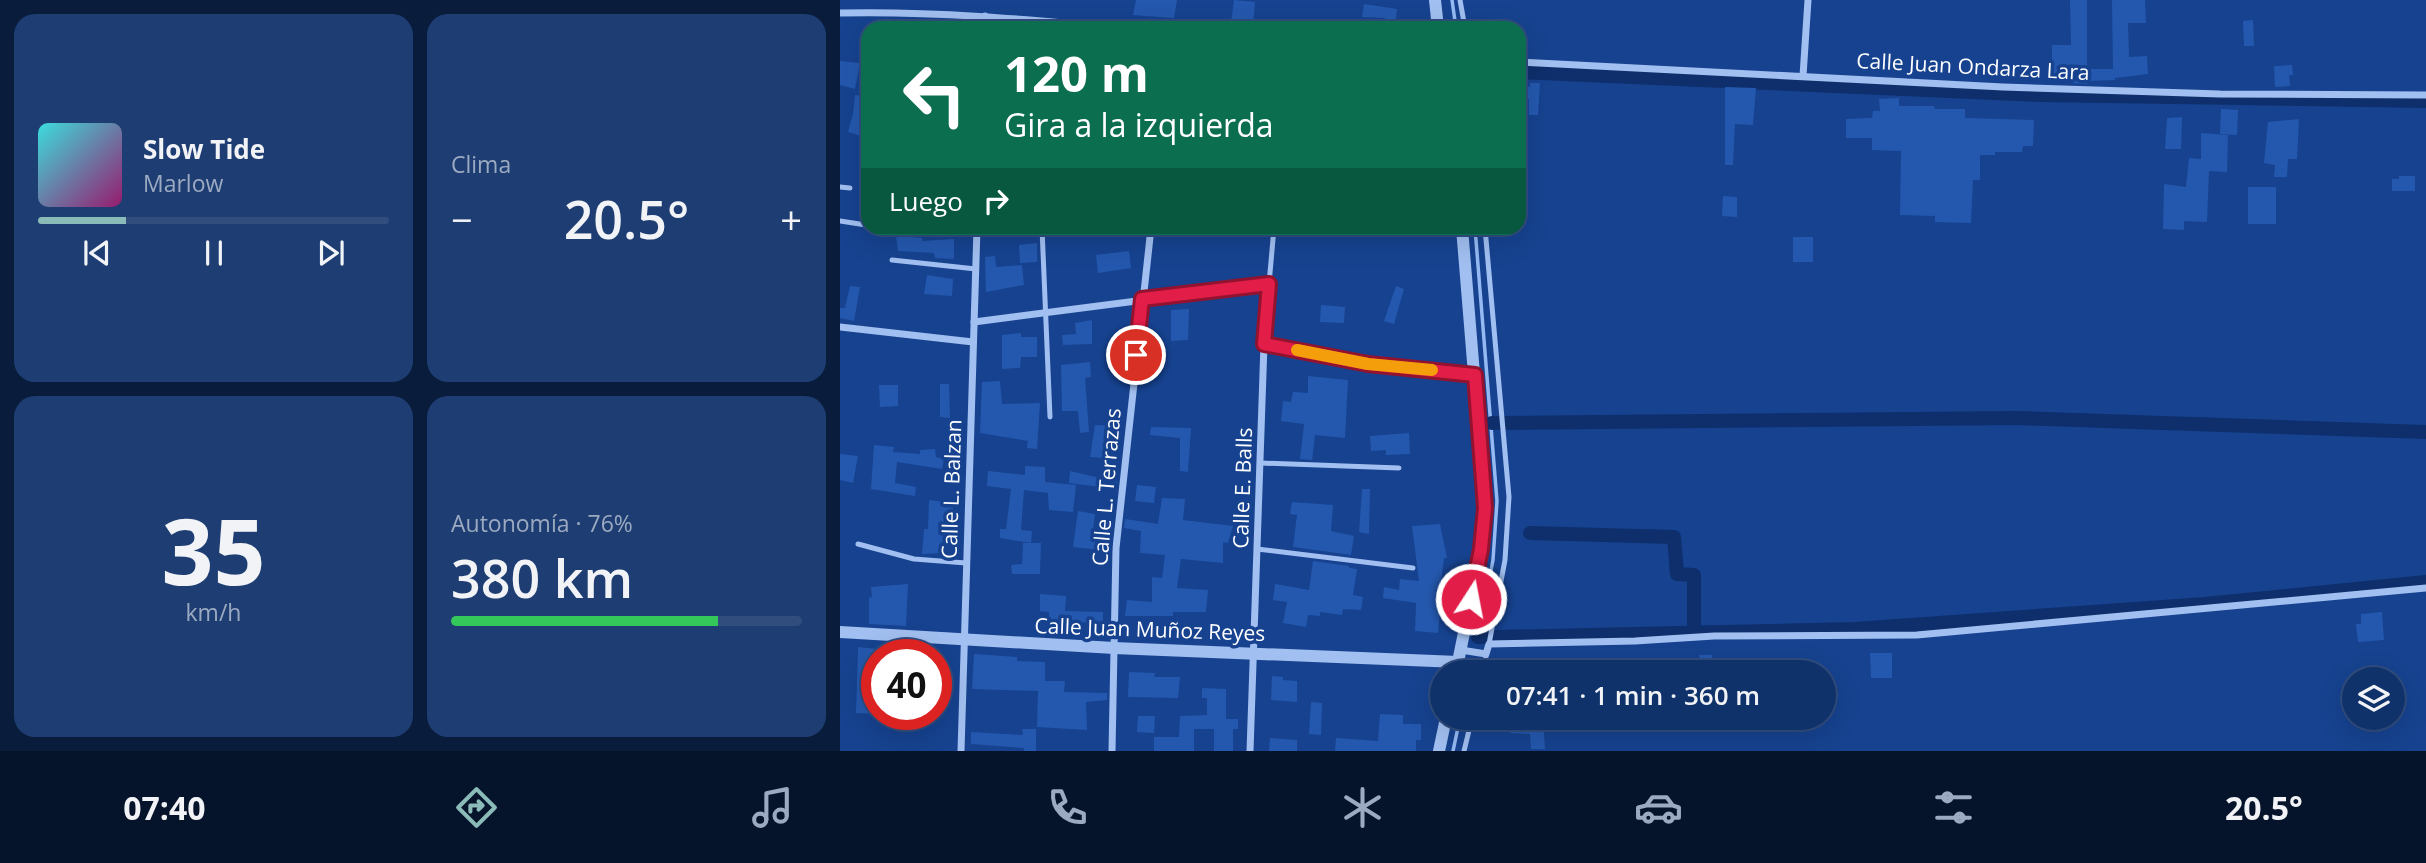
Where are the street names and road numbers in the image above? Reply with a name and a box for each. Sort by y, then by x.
street label: Calle Juan Ondarza Lara [1856,46,2090,86]
street label: Calle L. Terrazas [1085,407,1127,567]
street label: Calle L. Balzan [935,419,967,559]
street label: Calle E. Balls [1226,427,1258,549]
street label: Calle Juan Muñoz Reyes [1034,611,1266,647]

